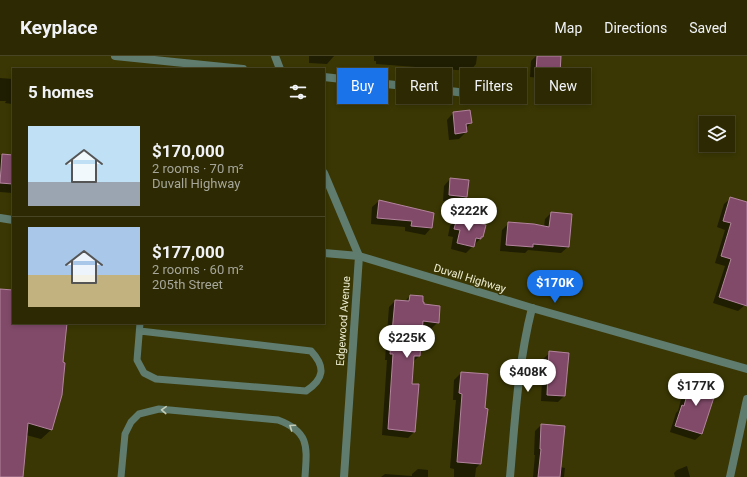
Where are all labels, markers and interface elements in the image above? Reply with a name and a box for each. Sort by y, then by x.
text: Keyplace [20,16,98,39]
text: Map [555,20,582,36]
text: Directions [604,20,667,36]
text: Saved [689,20,727,36]
chip: Buy [337,68,388,104]
chip: Rent [396,68,452,104]
chip: Filters [460,68,527,104]
chip: New [535,68,591,104]
icon: filters [287,81,309,103]
text: 5 homes [28,82,94,102]
map controls [699,116,735,152]
button: layers [699,116,735,152]
text: $170,000 [152,141,224,161]
icon: home [60,142,108,190]
text: 2 rooms · 70 m² [152,161,244,176]
text: Duvall Highway [152,176,240,191]
pin: $222K [441,198,497,232]
text: $222K [450,203,488,218]
text: $177,000 [152,242,224,262]
icon: home [60,243,108,291]
street label: Duvall Highway [432,261,508,296]
text: 2 rooms · 60 m² [152,262,244,277]
pin: $170K [527,270,583,304]
street label: Edgewood Avenue [334,275,353,366]
text: $170K [536,275,574,290]
text: 205th Street [152,277,223,292]
pin: $225K [379,325,435,359]
text: $225K [388,330,426,345]
pin: $408K [500,359,556,393]
text: $408K [509,364,547,379]
pin: $177K [668,373,724,407]
text: $177K [677,378,715,393]
one-way arrow [161,406,167,414]
one-way arrow [289,425,296,432]

